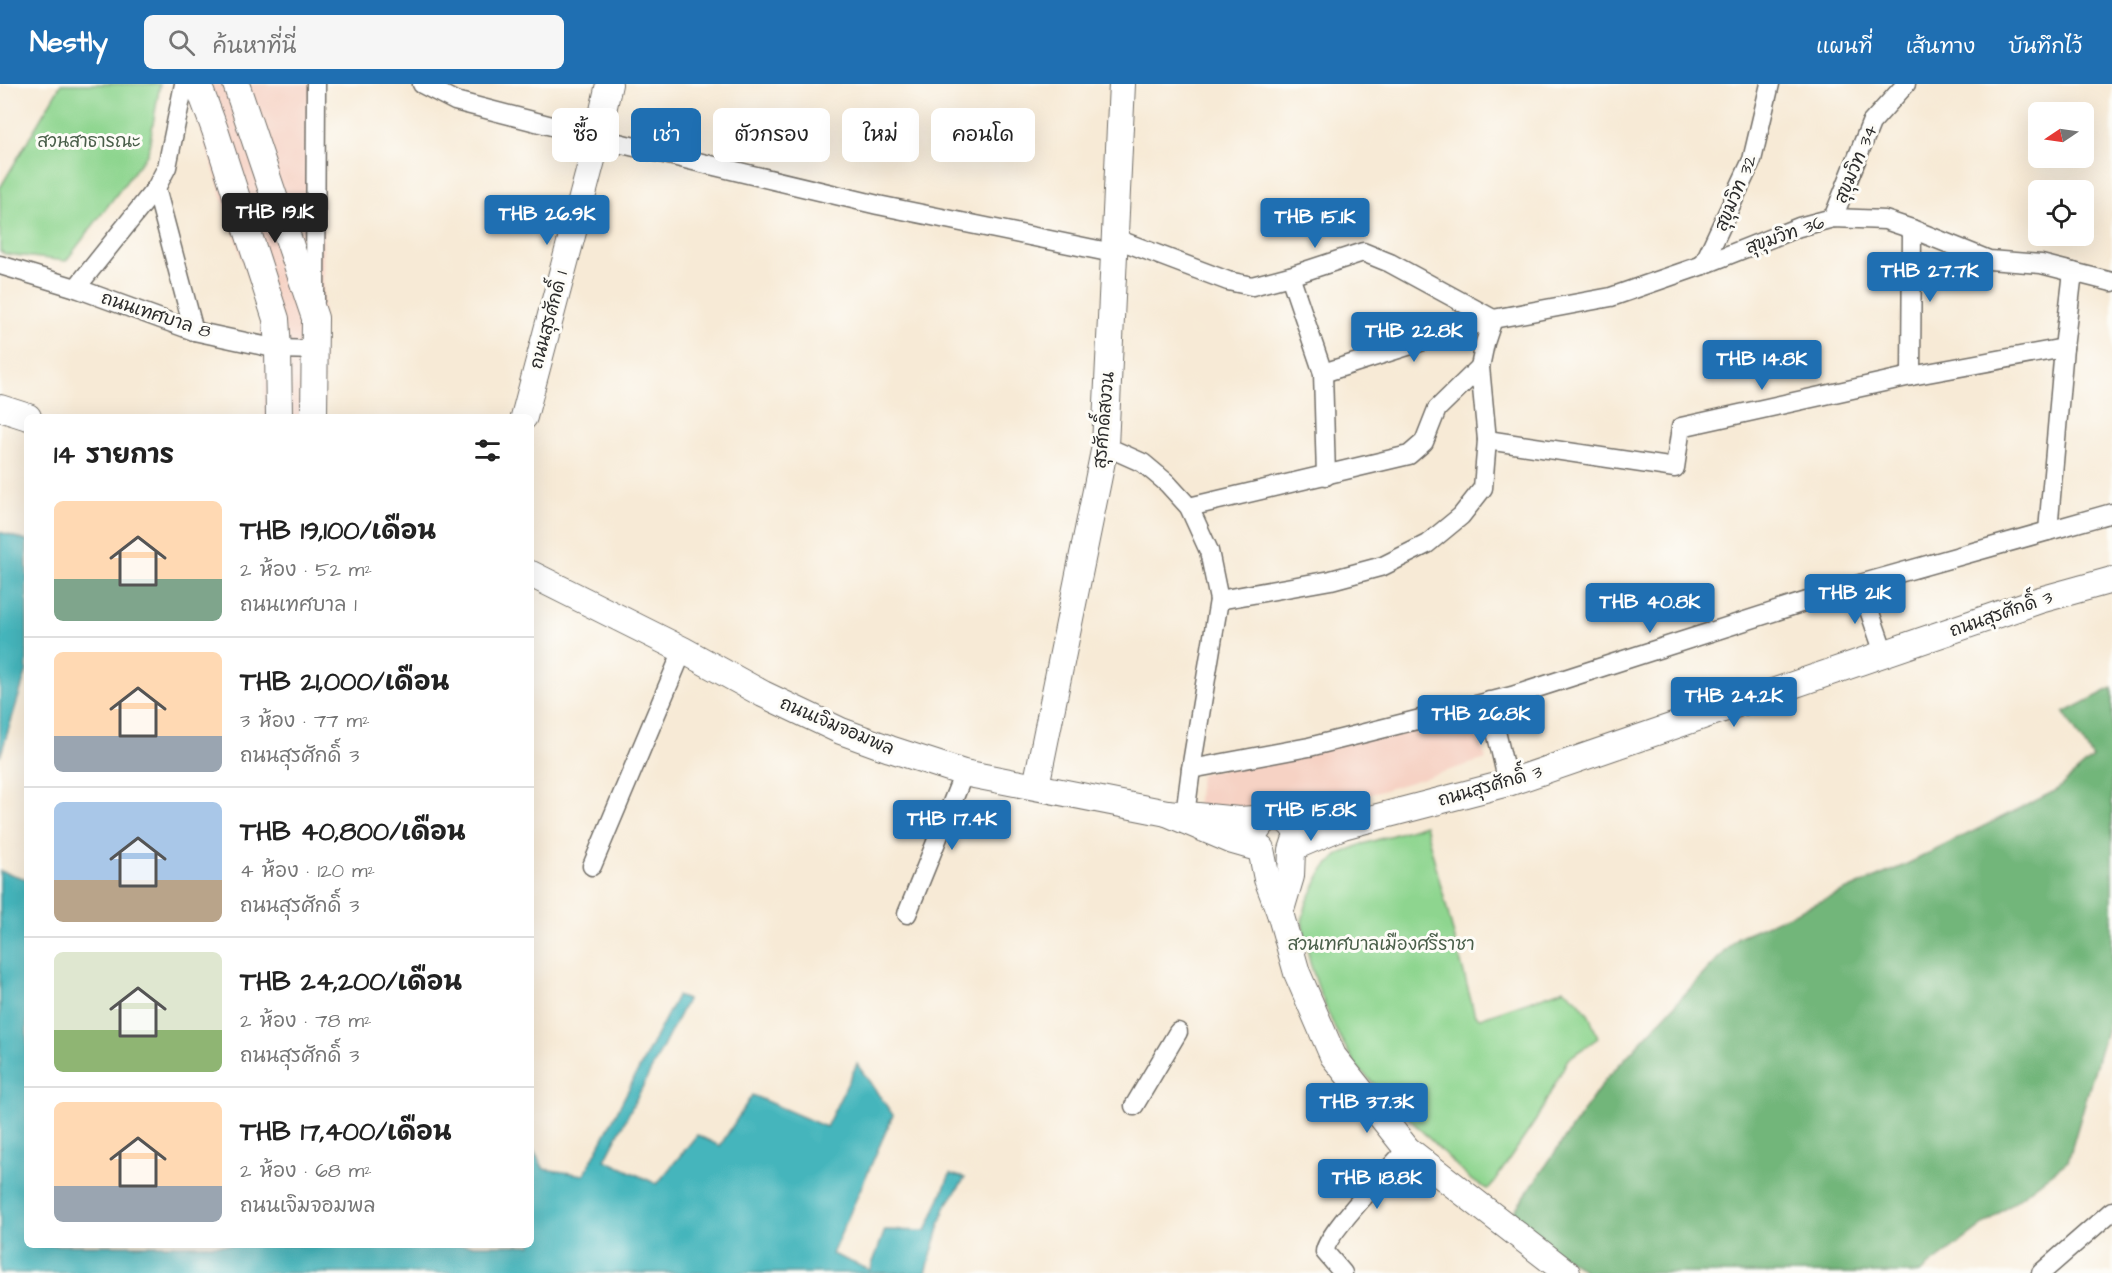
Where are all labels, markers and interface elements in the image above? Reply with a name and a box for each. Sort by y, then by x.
search box [144,15,564,69]
text: Nestly [30,23,108,62]
icon: search [165,26,198,59]
text: ค้นหาที่นี่ [213,31,296,62]
text: แผนที่ [1816,32,1873,61]
text: เส้นทาง [1906,32,1975,61]
text: บันทึกไว้ [2008,32,2082,61]
north arrow [2028,102,2094,168]
map controls [2028,102,2094,246]
chip: ซื้อ [552,108,619,162]
chip: เช่า [631,108,701,162]
chip: ตัวกรอง [713,108,830,162]
chip: ใหม่ [842,108,919,162]
chip: คอนโด [931,108,1035,162]
street label: สุขุมวิท 34 [1828,121,1885,207]
park label: สวนสาธารณะ [37,129,141,154]
street label: สุขุมวิท 32 [1709,150,1764,235]
button: locate [2028,180,2094,246]
pin: THB 19.1K [206,193,344,244]
pin: THB 26.9K [478,195,616,246]
text: THB 19.1K [236,198,314,226]
pin: THB 15.1K [1246,198,1384,249]
text: THB 26.9K [498,200,596,228]
text: THB 15.1K [1275,203,1356,231]
street label: สุขุมวิท 36 [1742,210,1828,261]
pin: THB 27.7K [1861,252,1999,303]
text: THB 27.7K [1881,257,1979,285]
street label: ถนนสุรศักดิ์ 1 [519,267,575,372]
street label: ถนนเทศบาล 8 [98,285,215,345]
pin: THB 22.8K [1345,312,1483,363]
text: THB 22.8K [1365,317,1463,345]
pin: THB 14.8K [1693,340,1831,391]
text: THB 14.8K [1717,345,1807,373]
street label: สุรศักดิ์สงวน [1082,370,1122,470]
icon: filters [471,434,504,467]
text: 14 รายการ [54,437,174,473]
text: THB 19,100/เดือน [240,513,436,549]
icon: home [102,525,174,597]
text: 2 ห้อง · 52 m² [240,556,372,584]
pin: THB 21K [1800,574,1910,625]
text: THB 21K [1819,579,1891,607]
street label: ถนนสุรศักดิ์ 3 [1944,580,2056,644]
pin: THB 40.8K [1581,583,1719,634]
text: THB 40.8K [1600,588,1700,616]
text: ถนนเทศบาล 1 [240,591,357,619]
text: THB 21,000/เดือน [240,664,449,700]
icon: home [102,676,174,748]
pin: THB 24.2K [1665,677,1803,728]
text: THB 24.2K [1685,682,1783,710]
street label: ถนนเจิมจอมพล [776,691,898,761]
pin: THB 26.8K [1412,695,1550,746]
text: THB 26.8K [1432,700,1530,728]
text: 3 ห้อง · 77 m² [240,707,370,735]
text: ถนนสุรศักดิ์ 3 [240,742,359,770]
street label: ถนนสุรศักดิ์ 3 [1433,754,1545,814]
pin: THB 15.8K [1242,791,1380,842]
text: THB 15.8K [1265,796,1357,824]
pin: THB 17.4K [883,800,1021,851]
text: THB 17.4K [907,805,997,833]
text: THB 40,800/เดือน [240,814,466,850]
icon: home [102,826,174,898]
text: 4 ห้อง · 120 m² [240,857,375,885]
text: ถนนสุรศักดิ์ 3 [240,892,359,920]
park label: สวนเทศบาลเมืองศรีราชา [1287,932,1475,957]
text: THB 24,200/เดือน [240,964,462,1000]
icon: home [102,976,174,1048]
text: 2 ห้อง · 78 m² [240,1007,372,1035]
text: ถนนสุรศักดิ์ 3 [240,1042,359,1070]
pin: THB 37.3K [1298,1083,1436,1134]
text: THB 37.3K [1320,1088,1414,1116]
text: THB 17,400/เดือน [240,1114,452,1150]
icon: home [102,1126,174,1198]
text: 2 ห้อง · 68 m² [240,1157,372,1185]
pin: THB 18.8K [1308,1159,1446,1210]
text: THB 18.8K [1332,1164,1422,1192]
text: ถนนเจิมจอมพล [240,1192,376,1220]

